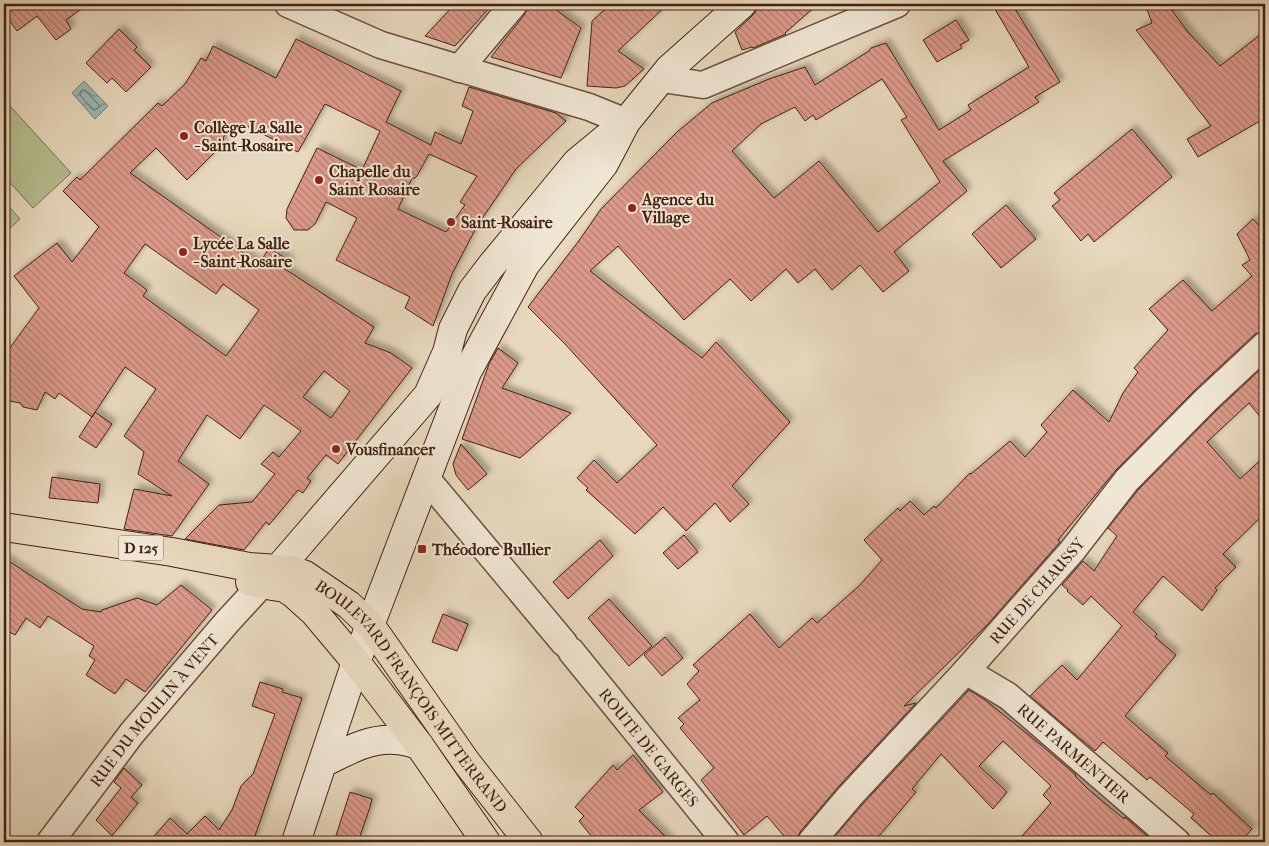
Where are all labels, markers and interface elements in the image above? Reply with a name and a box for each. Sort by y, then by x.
place label: Collège La Salle - Saint-Rosaire [194,118,302,155]
marker: Collège La Salle - Saint-Rosaire [178,130,190,142]
place label: Chapelle du Saint Rosaire [329,162,420,199]
marker: Chapelle du Saint Rosaire [313,174,325,186]
place label: Agence du Village [641,190,715,228]
marker: Agence du Village [626,202,638,214]
place label: Saint-Rosaire [461,213,553,232]
marker: Saint-Rosaire [445,216,457,228]
place label: Lycée La Salle - Saint-Rosaire [193,234,292,271]
marker: Lycée La Salle - Saint-Rosaire [177,246,189,258]
place label: Vousfinancer [345,440,436,459]
marker: Vousfinancer [330,443,342,455]
street label: RUE DE CHAUSSY [985,533,1090,648]
road number: D 125 [118,536,164,560]
place label: Théodore Bullier [431,540,552,559]
marker: Théodore Bullier [416,543,428,555]
street label: BOULEVARD FRANÇOIS MITTERRAND [311,576,511,816]
street label: RUE DU MOULIN À VENT [86,630,223,791]
street label: ROUTE DE GARGES [595,684,703,811]
street label: RUE PARMENTIER [1013,700,1135,808]

